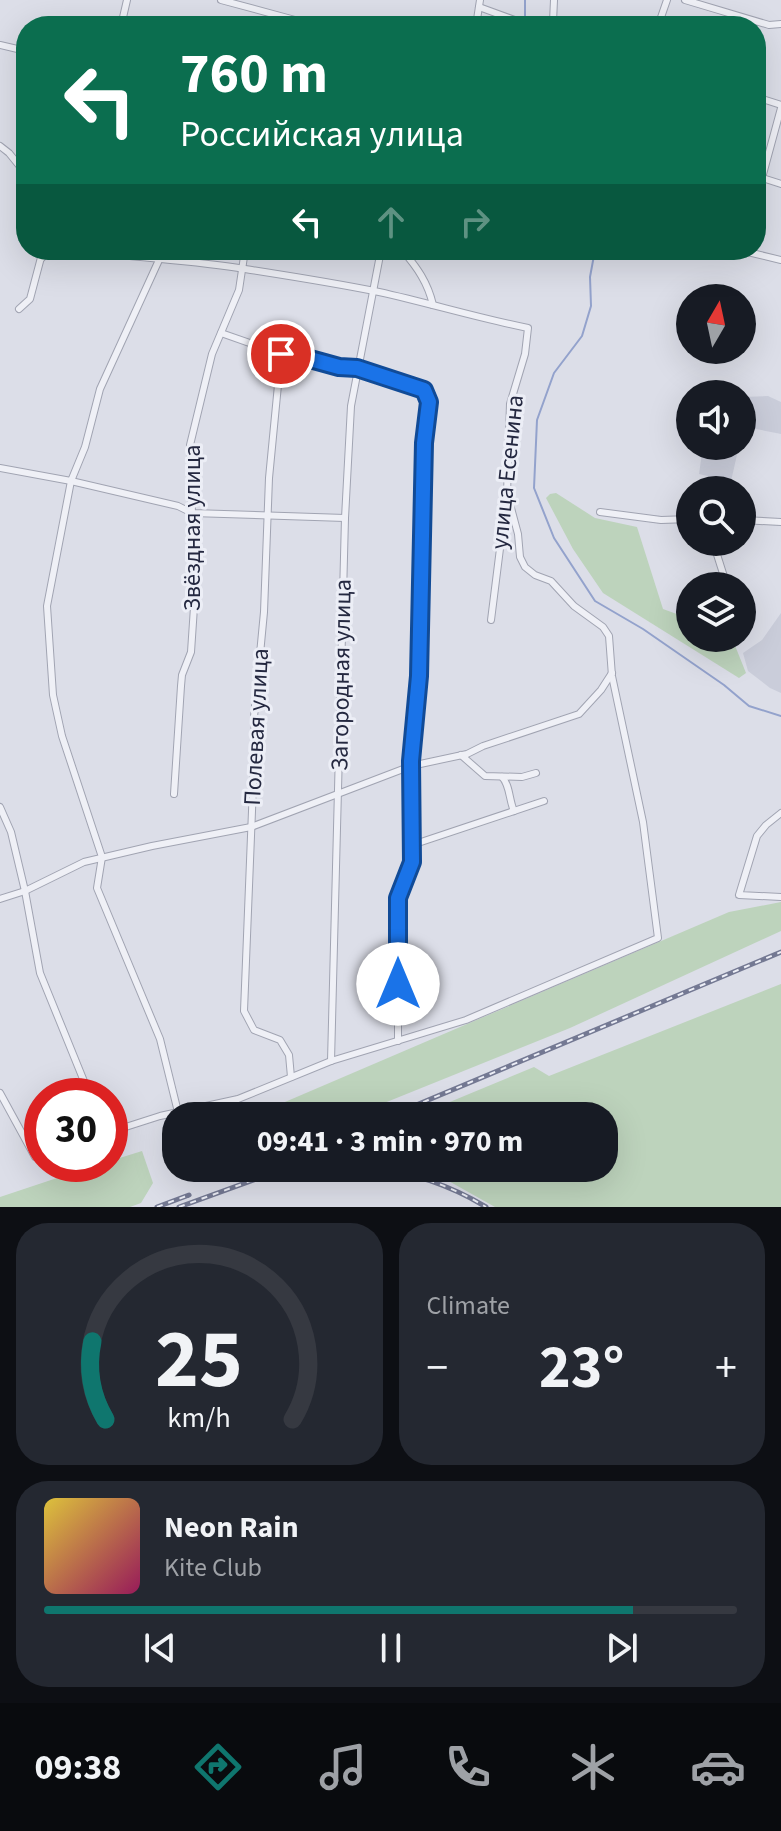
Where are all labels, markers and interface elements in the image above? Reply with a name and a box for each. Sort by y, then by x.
text: 760 m [180,35,328,114]
icon: left [48,48,152,152]
text: Российская улица [180,109,464,160]
icon: left [285,200,329,244]
icon: ahead [369,200,413,244]
icon: right [453,200,497,244]
north arrow [676,284,756,364]
map controls [676,284,756,652]
pin [247,320,315,388]
icon: arrive [259,332,303,376]
button: sound [676,380,756,460]
street label: улица Есенина [482,393,533,551]
street label: Звёздная улица [175,445,210,611]
button: search [676,476,756,556]
button: layers [676,572,756,652]
street label: Загородная улица [322,579,361,771]
street label: Полевая улица [235,647,278,807]
position arrow [356,942,440,1026]
speed limit sign: 30 [24,1078,128,1182]
text: 09:41 · 3 min · 970 m [257,1120,523,1163]
text: Climate [427,1287,510,1324]
text: 25 [155,1301,243,1419]
text: 23° [539,1326,624,1411]
text: − [427,1337,448,1400]
text: + [715,1337,737,1400]
text: km/h [168,1398,231,1438]
text: Neon Rain [164,1506,299,1549]
text: Kite Club [164,1549,262,1586]
icon: previous [138,1626,182,1670]
icon: pause [369,1626,413,1670]
icon: next [600,1626,644,1670]
icon: directions [190,1739,246,1795]
icon: music [315,1739,371,1795]
icon: phone [440,1739,496,1795]
icon: climate [565,1739,621,1795]
icon: car [690,1739,746,1795]
text: 09:38 [35,1742,121,1793]

